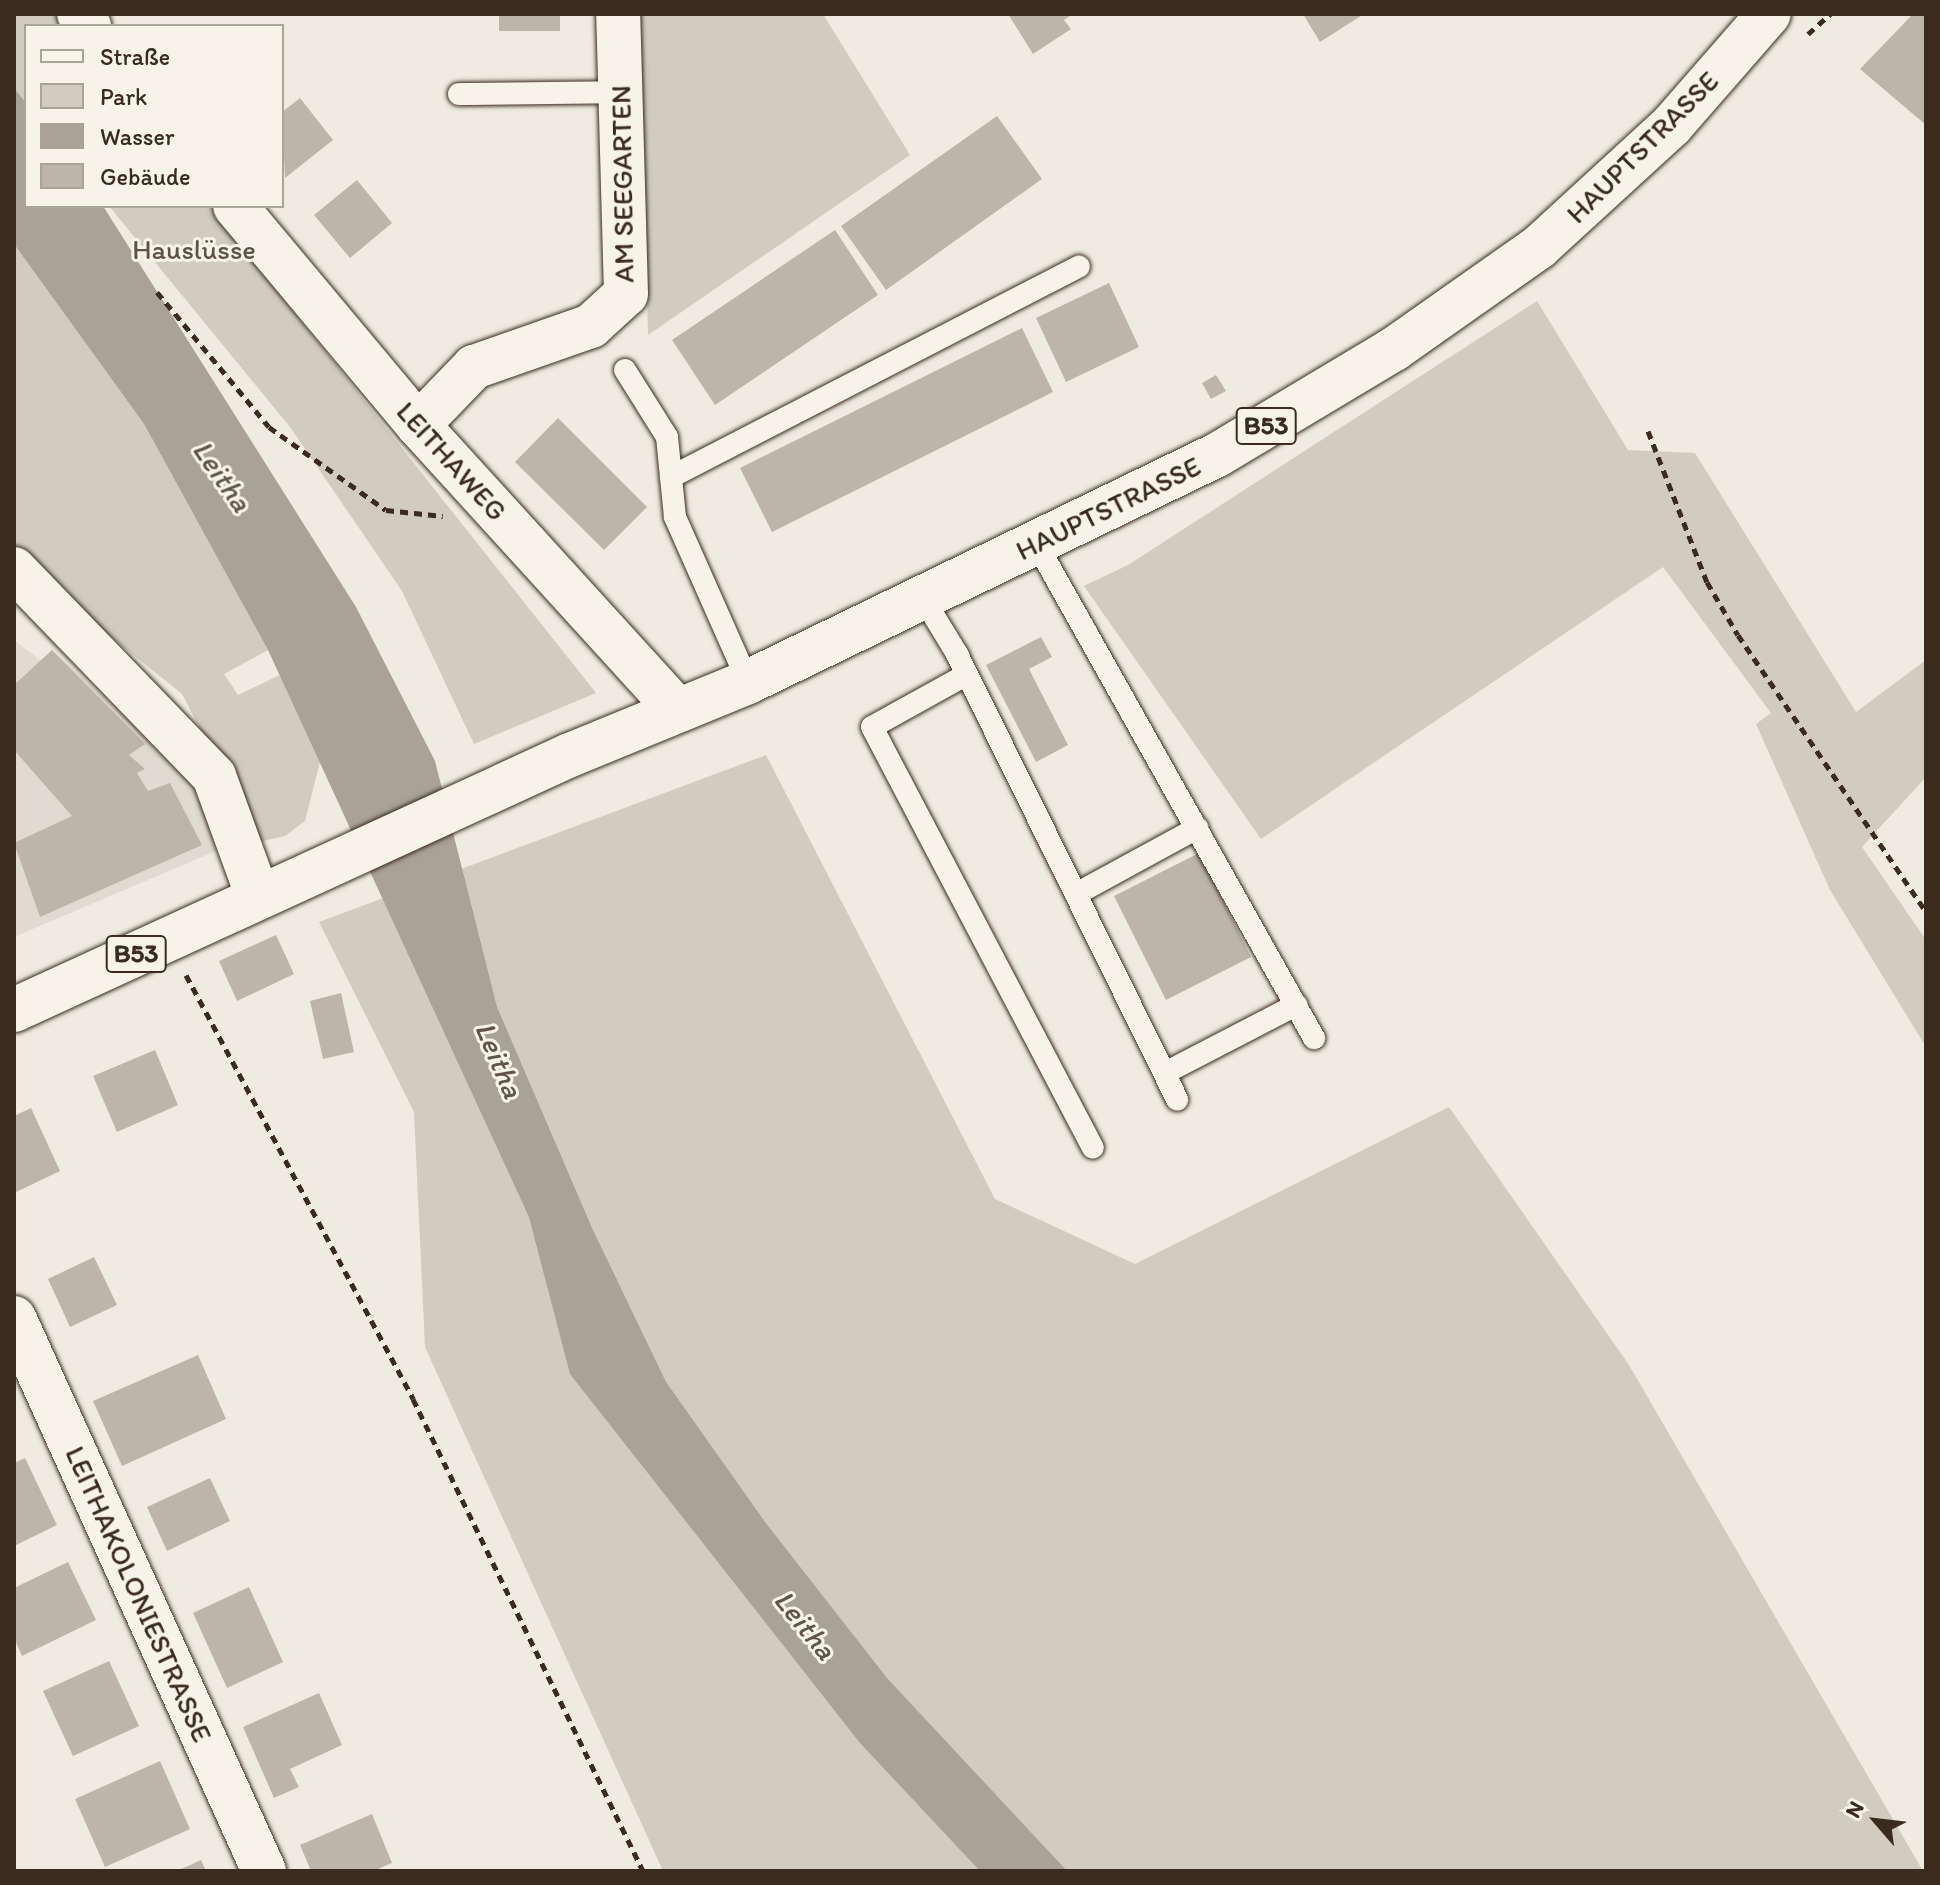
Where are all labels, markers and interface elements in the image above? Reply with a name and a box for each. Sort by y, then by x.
legend [24,24,284,208]
text: Straße [100,42,170,71]
street label: HAUPTSTRASSE [1559,64,1725,230]
text: Park [100,82,147,111]
street label: AM SEEGARTEN [603,85,641,283]
text: Wasser [100,122,174,151]
text: Gebäude [100,162,191,191]
park label: Hauslüsse [132,232,256,266]
street label: LEITHAWEG [390,395,514,527]
road number: B53 [1234,404,1298,448]
water label: Leitha [185,433,259,519]
street label: HAUPTSTRASSE [1010,449,1206,567]
road number: B53 [104,932,168,976]
water label: Leitha [467,1016,531,1104]
street label: LEITHAKOLONIESTRASSE [58,1441,220,1747]
water label: Leitha [766,1583,844,1667]
north arrow [1836,1781,1916,1861]
text: N [1839,1797,1870,1822]

